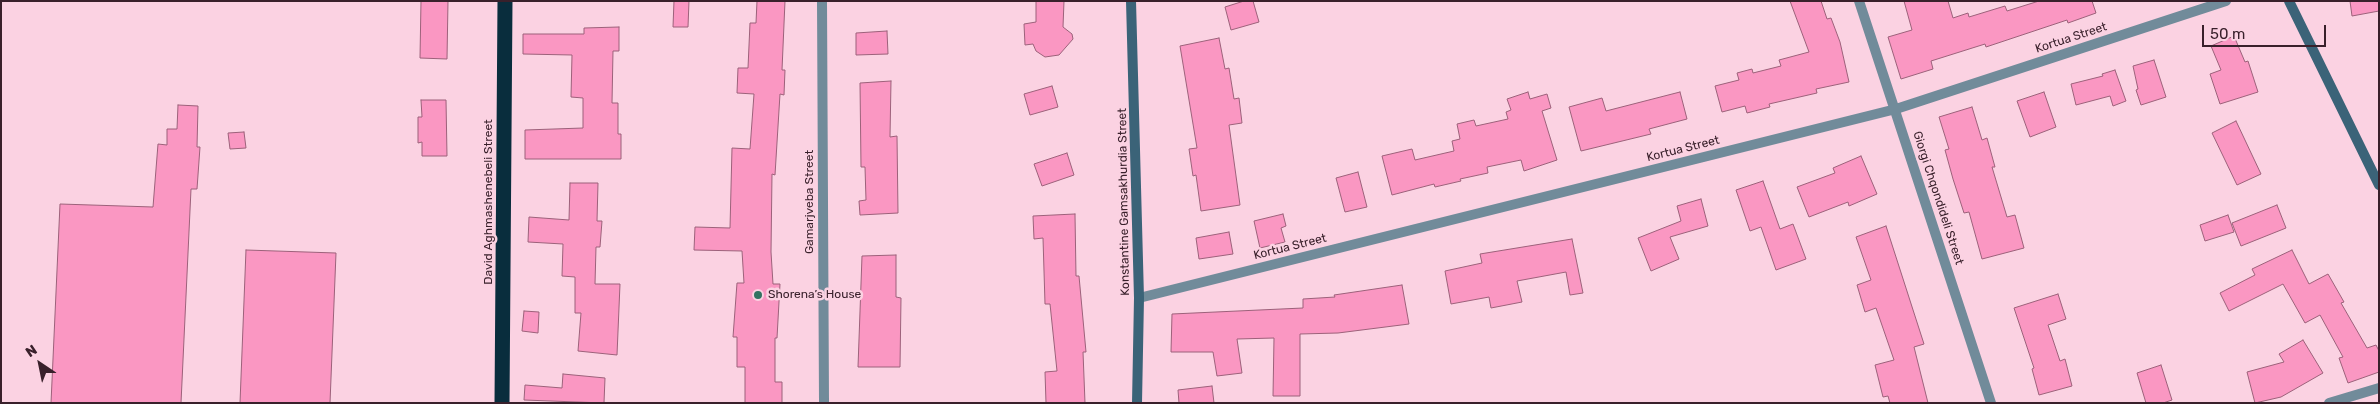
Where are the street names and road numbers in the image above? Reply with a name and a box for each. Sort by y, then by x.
street label: Kortua Street [2033,20,2109,56]
street label: Konstantine Gamsakhurdia Street [1115,108,1133,296]
street label: David Aghmashenebeli Street [482,119,496,285]
street label: Giorgi Chqondideli Street [1910,129,1966,267]
street label: Kortua Street [1645,133,1721,165]
street label: Gamarjveba Street [803,150,817,254]
street label: Kortua Street [1252,231,1328,263]

